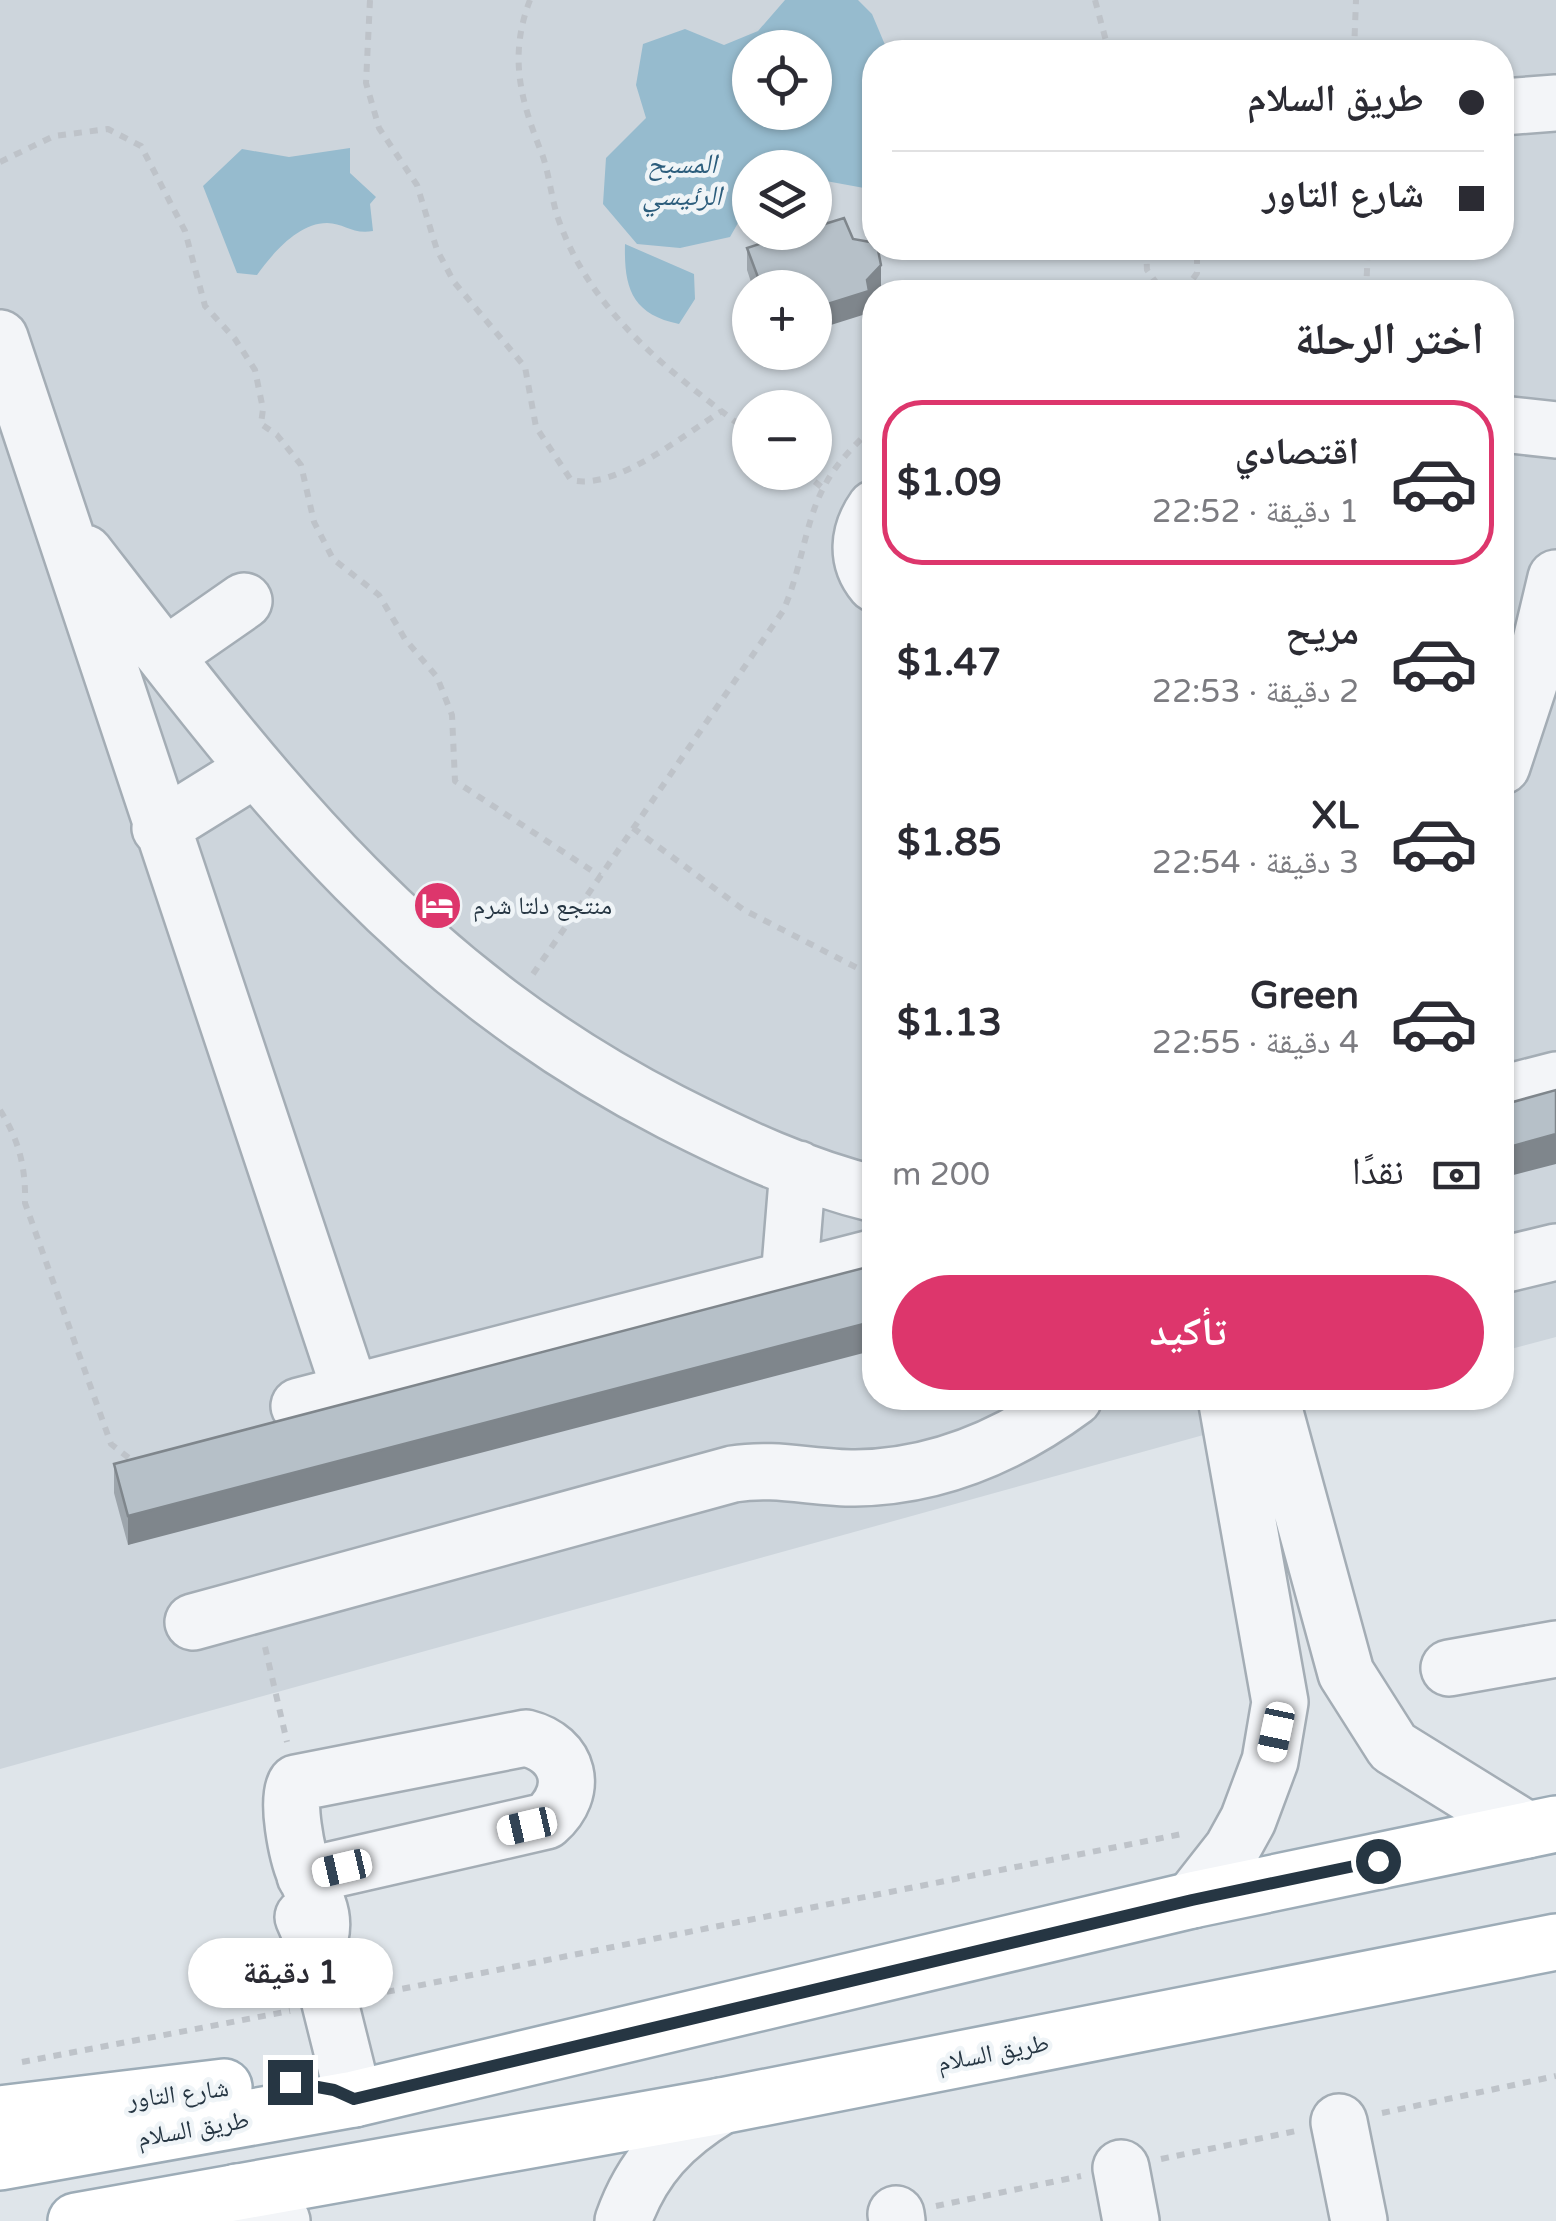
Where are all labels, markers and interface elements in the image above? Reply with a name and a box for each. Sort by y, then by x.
map controls [732,30,832,490]
button: locate [732,30,832,130]
text: طريق السلام [1247,76,1424,122]
water label: المسبح الرئيسي [642,147,724,218]
button: layers [732,150,832,250]
text: شارع التاور [1262,172,1424,218]
button: + [732,270,832,370]
text: اختر الرحلة [1295,313,1484,367]
button: − [732,390,832,490]
text: اقتصادي [1235,429,1359,475]
icon: car [1389,438,1479,528]
text: $1.09 [897,460,1002,506]
text: 1 دقيقة · 22:52 [1152,493,1359,531]
text: مريح [1285,609,1359,655]
icon: car [1389,618,1479,708]
text: $1.47 [897,640,1001,686]
text: 2 دقيقة · 22:53 [1152,673,1359,711]
text: XL [1312,793,1359,839]
icon: car [1389,798,1479,888]
text: $1.85 [897,820,1002,866]
text: 3 دقيقة · 22:54 [1152,844,1359,882]
hotel icon: منتجع دلتا شرم [412,879,464,931]
place label: منتجع دلتا شرم [473,891,612,922]
text: Green [1250,973,1359,1019]
icon: car [1389,978,1479,1068]
text: $1.13 [897,1000,1002,1046]
text: 4 دقيقة · 22:55 [1152,1024,1359,1062]
icon: cash [1429,1148,1484,1203]
text: نقدًا [1352,1149,1404,1195]
text: 200 m [892,1156,990,1194]
button: تأكيد [892,1275,1484,1390]
car [1255,1700,1297,1764]
car [494,1805,560,1847]
route start [1356,1839,1401,1884]
car [309,1847,375,1889]
callout: 1 دقيقة [188,1937,392,2007]
text: 1 دقيقة [243,1954,338,1992]
street label: طريق السلام [935,2027,1052,2079]
route end [268,2060,313,2105]
street label: شارع التاور [125,2073,231,2115]
street label: طريق السلام [135,2104,252,2155]

